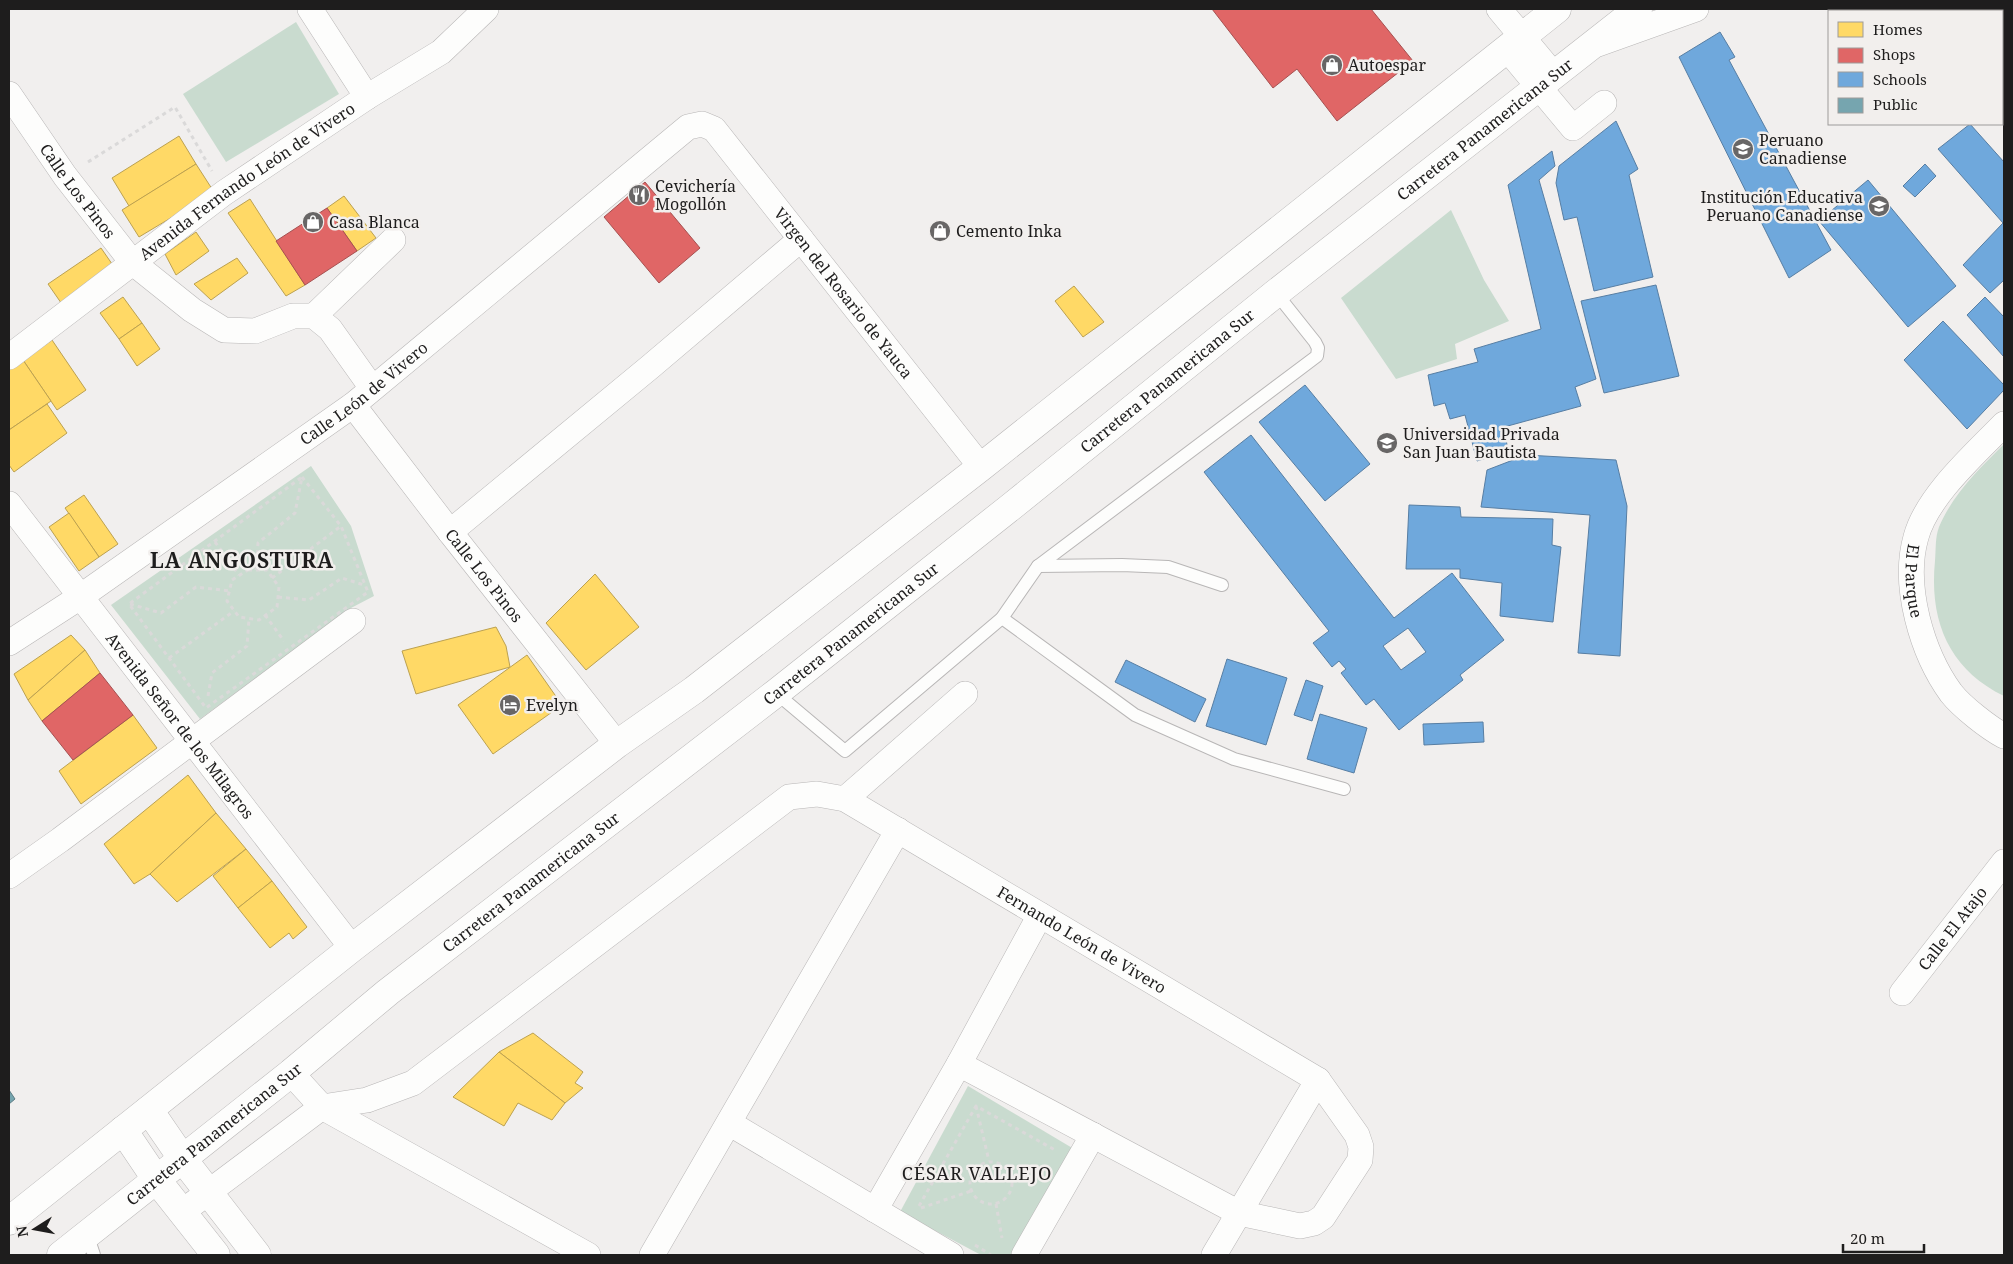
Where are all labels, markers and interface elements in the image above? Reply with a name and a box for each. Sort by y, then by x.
legend [1828,10,2003,125]
text: Homes [1873,19,1923,39]
text: Shops [1873,44,1916,64]
shop icon: Autoespar [1320,53,1344,77]
street label: Carretera Panamericana Sur [1392,53,1578,205]
place label: Autoespar [1348,54,1427,76]
text: Schools [1873,69,1927,89]
text: Public [1873,94,1918,114]
street label: Avenida Fernando León de Vivero [134,97,359,265]
place label: Peruano Canadiense [1759,129,1847,169]
school or university icon: Peruano Canadiense [1731,137,1755,161]
street label: Calle Los Pinos [35,139,121,243]
place label: Cevichería Mogollón [655,175,736,215]
restaurant icon: Cevichería Mogollón [627,183,651,207]
place label: Institución Educativa Peruano Canadiense [1700,186,1863,226]
school or university icon: Institución Educativa Peruano Canadiense [1867,194,1891,218]
street label: Virgen del Rosario de Yauca [769,203,918,383]
shop icon: Casa Blanca [301,210,325,234]
place label: Casa Blanca [329,211,420,233]
shop icon: Cemento Inka [928,219,952,243]
place label: Cemento Inka [956,220,1062,242]
street label: Carretera Panamericana Sur [1075,303,1259,458]
street label: Calle León de Vivero [295,336,432,450]
place label: Universidad Privada San Juan Bautista [1403,423,1560,463]
school or university icon: Universidad Privada San Juan Bautista [1375,431,1399,455]
street label: Calle Los Pinos [440,524,528,627]
street label: El Parque [1900,542,1928,620]
district label: LA ANGOSTURA [150,546,334,574]
street label: Carretera Panamericana Sur [758,557,944,710]
street label: Avenida Señor de los Milagros [101,628,259,823]
hotel icon: Evelyn [498,693,522,717]
place label: Evelyn [526,694,578,716]
street label: Carretera Panamericana Sur [438,806,624,957]
street label: Fernando León de Vivero [993,881,1170,998]
street label: Calle El Atajo [1913,882,1992,975]
street label: Carretera Panamericana Sur [121,1057,307,1210]
district label: CÉSAR VALLEJO [902,1161,1052,1185]
north arrow [10,1204,60,1254]
scale bar [1843,1222,1924,1254]
text: N [11,1224,32,1239]
text: 20 m [1850,1228,1885,1248]

